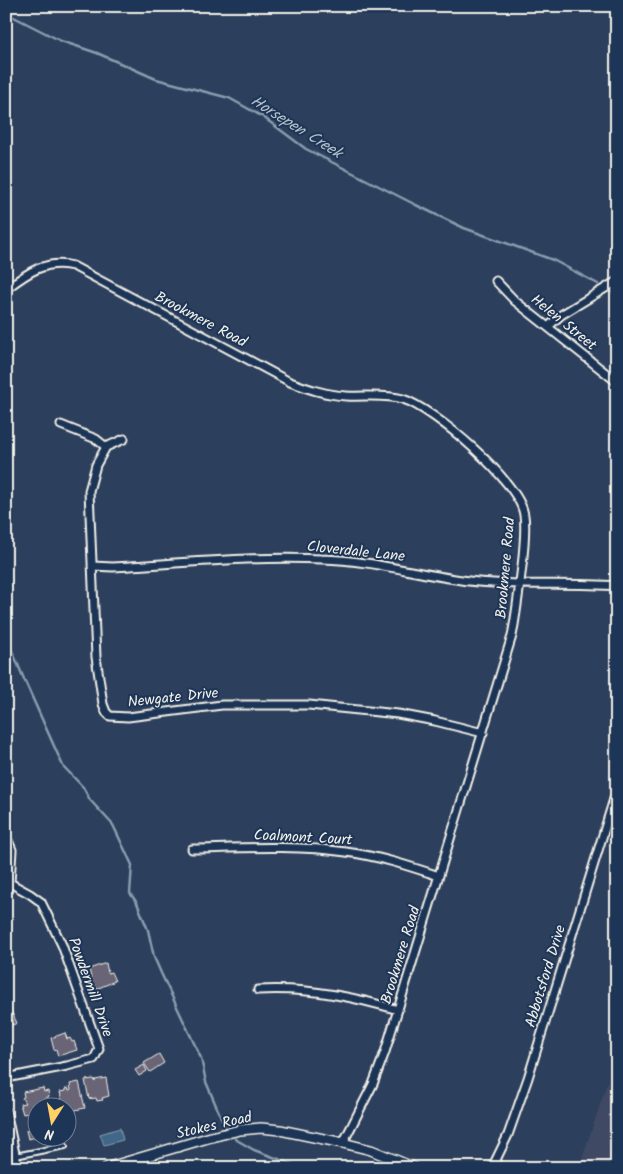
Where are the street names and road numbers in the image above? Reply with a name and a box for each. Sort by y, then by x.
street label: Brookmere Road [150,285,251,355]
street label: Helen Street [525,289,602,357]
street label: Brookmere Road [490,516,522,620]
street label: Cloverdale Lane [306,535,406,569]
street label: Newgate Drive [127,681,220,715]
street label: Coalmont Court [253,823,353,853]
street label: Brookmere Road [375,903,427,1007]
street label: Abbotsford Drive [519,922,573,1031]
street label: Powdermill Drive [61,934,119,1041]
street label: Stokes Road [174,1106,255,1146]

